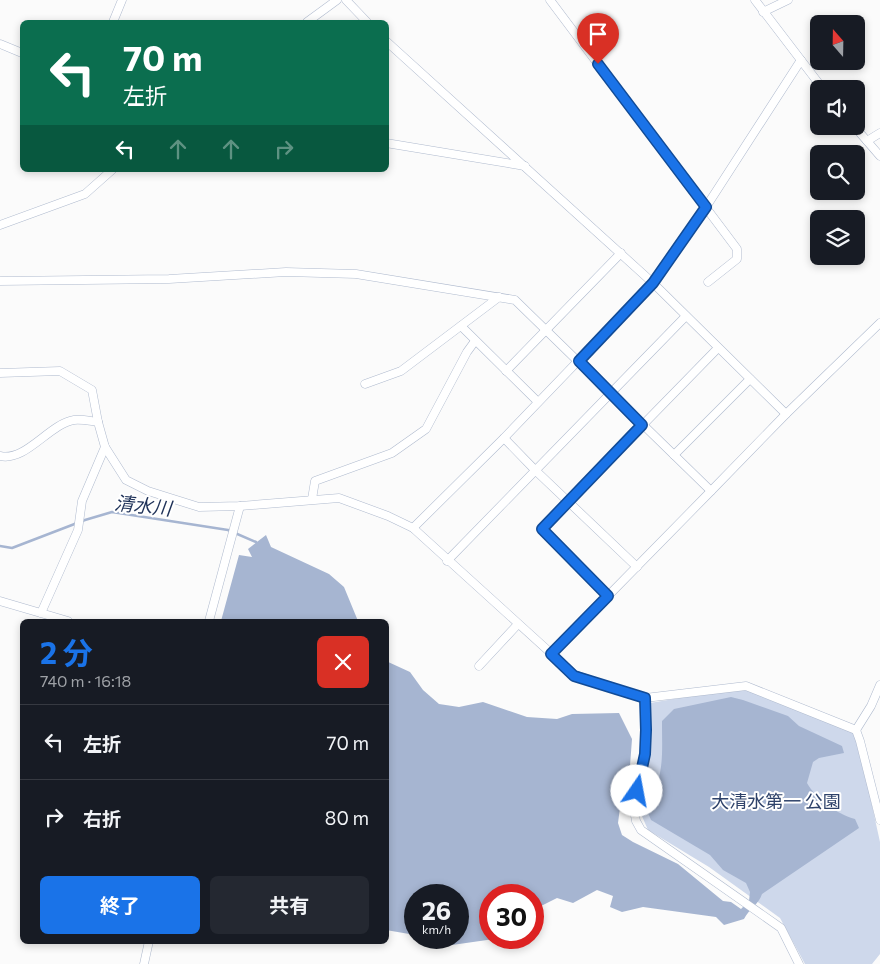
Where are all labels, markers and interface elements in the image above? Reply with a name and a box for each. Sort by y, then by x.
pin [577,13,619,64]
north arrow [810,15,865,70]
map controls [810,15,865,265]
icon: arrive [584,20,612,48]
text: 70 m [123,35,203,78]
icon: left [40,40,105,105]
button: sound [810,80,865,135]
text: 左折 [123,82,167,109]
icon: left [111,135,139,163]
icon: ahead [164,135,192,163]
icon: ahead [217,135,245,163]
icon: right [270,135,298,163]
button: search [810,145,865,200]
button: layers [810,210,865,265]
water label: 清水川 [113,491,175,520]
text: 2 分 [40,633,93,670]
button: close [317,636,369,688]
text: 740 m · 16:18 [40,671,131,690]
icon: left [40,728,68,756]
text: 70 m [326,731,369,754]
text: 左折 [83,732,121,755]
position arrow [610,764,662,816]
park label: 大清水第一 公園 [711,790,841,812]
icon: right [40,803,68,831]
text: 80 m [325,806,369,829]
text: 右折 [83,807,121,830]
button: 終了 [40,876,200,934]
button: 共有 [210,876,369,934]
speed limit sign: 30 [479,884,544,949]
text: 26 [422,895,451,925]
text: km/h [422,922,451,936]

